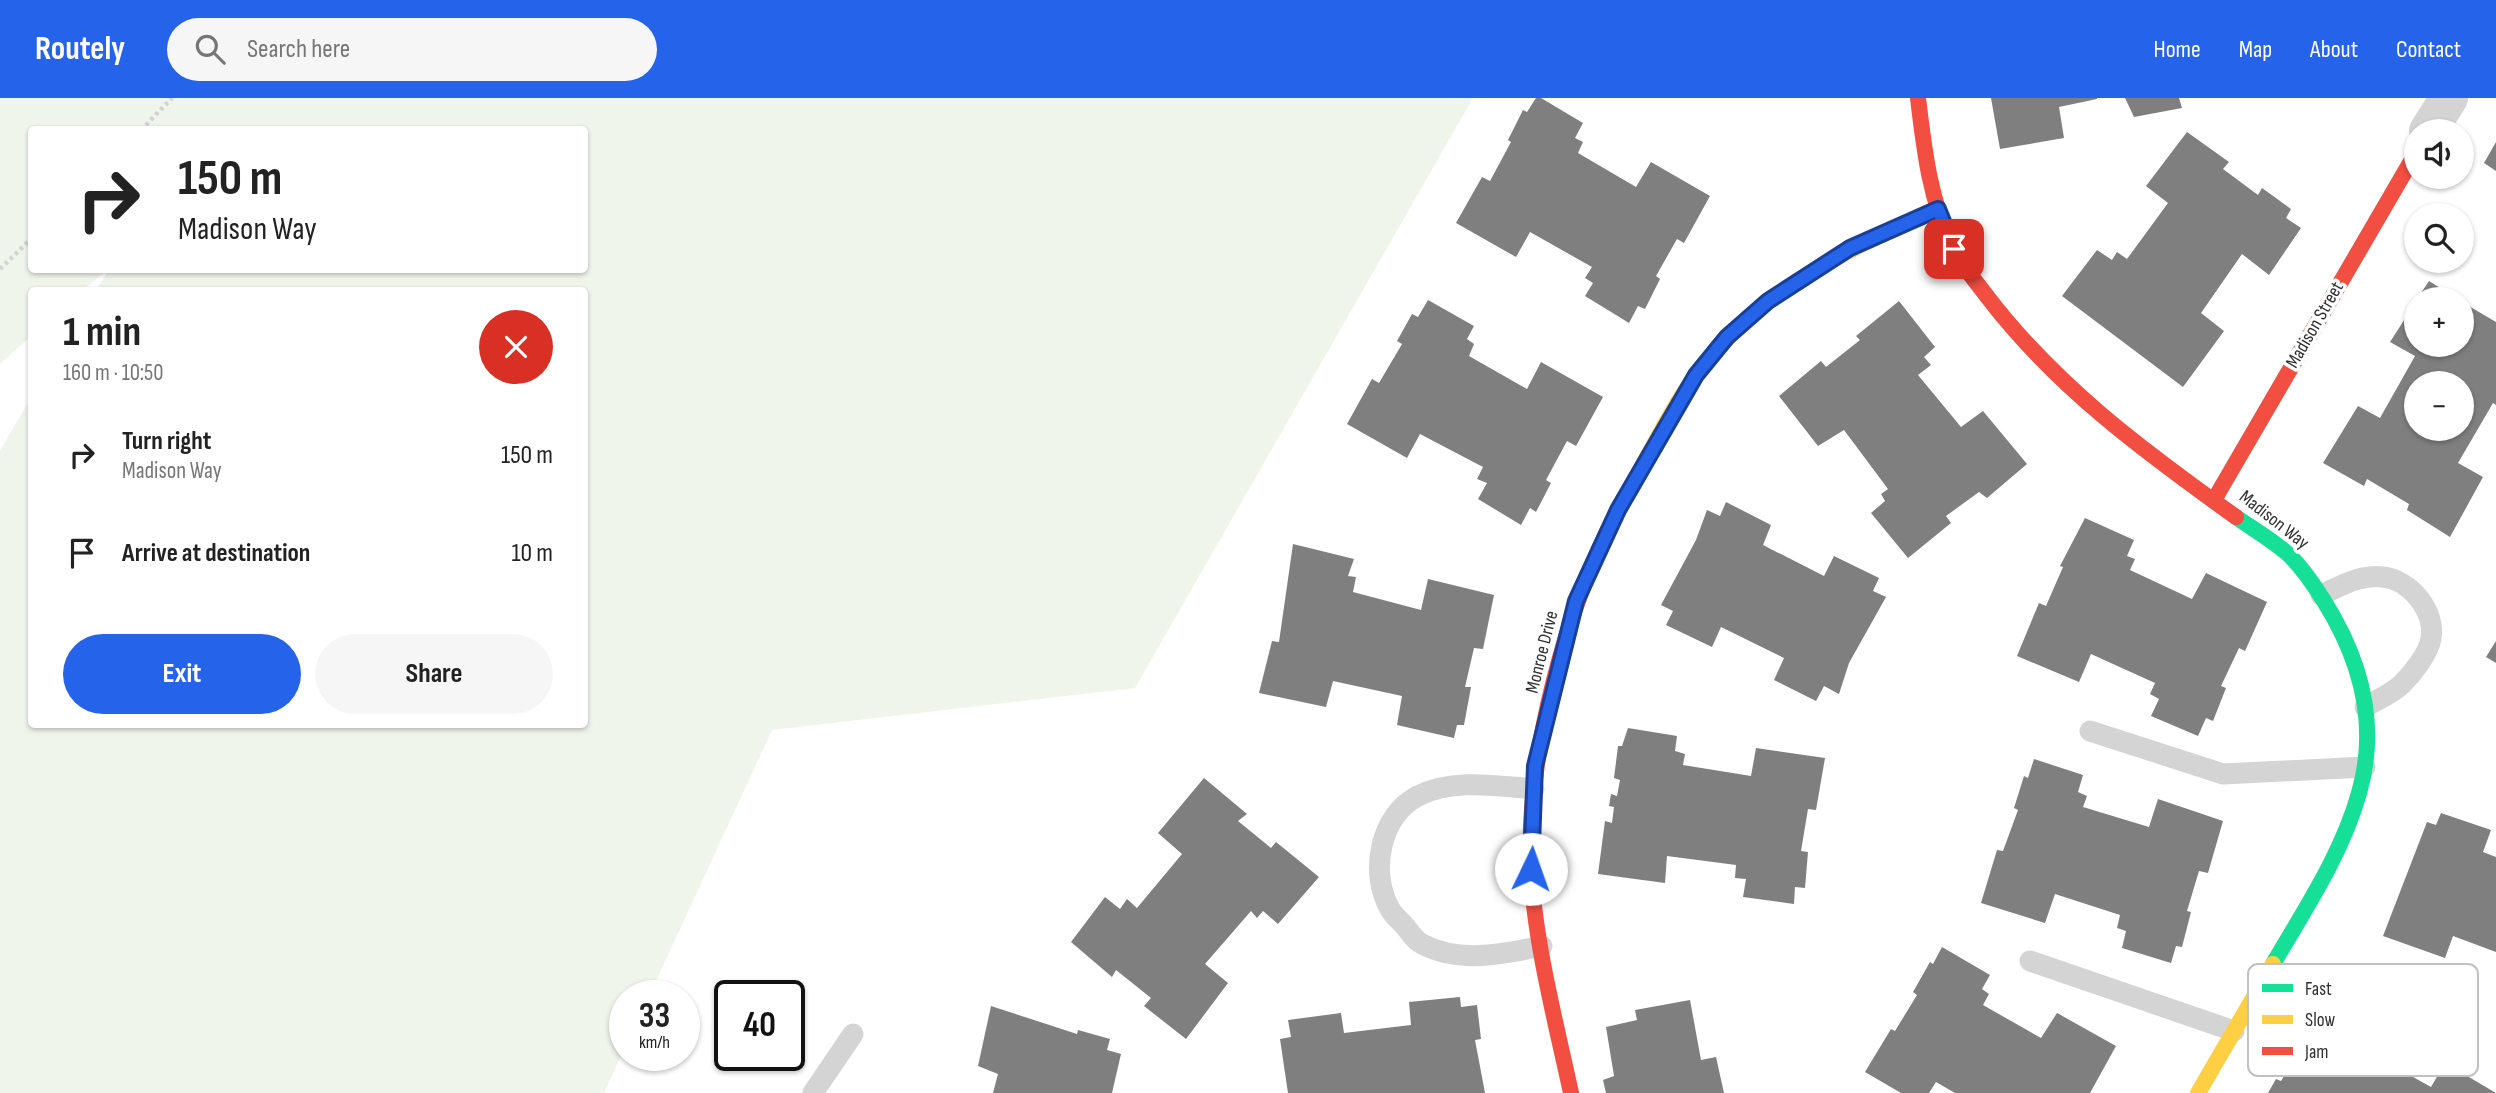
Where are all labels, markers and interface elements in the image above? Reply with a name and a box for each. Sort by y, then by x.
search box [167,18,657,81]
text: Routely [35,29,125,69]
icon: search [191,30,229,68]
text: Search here [247,34,350,65]
text: Home [2153,35,2201,64]
text: Map [2239,35,2272,64]
text: About [2310,35,2358,64]
text: Contact [2396,35,2461,64]
map controls [2404,119,2474,441]
button: sound [2404,119,2474,189]
text: 150 m [178,150,282,209]
icon: right [63,154,154,245]
button: search [2404,203,2474,273]
text: Madison Way [178,210,317,249]
pin [1924,219,1984,279]
icon: arrive [1935,230,1973,268]
street label: Madison Street [2281,278,2349,372]
button: + [2404,287,2474,357]
text: 1 min [63,307,141,358]
button: close [479,310,553,384]
text: 160 m · 10:50 [63,359,164,387]
button: − [2404,371,2474,441]
text: Turn right [122,426,211,457]
icon: right [63,436,101,474]
text: 150 m [501,440,553,471]
text: Madison Way [122,457,222,485]
street label: Madison Way [2234,486,2314,555]
icon: arrive [63,534,101,572]
text: Arrive at destination [122,538,310,569]
text: 10 m [511,538,553,569]
street label: Monroe Drive [1521,608,1563,696]
button: Exit [63,634,301,714]
button: Share [315,634,553,714]
position arrow [1494,832,1568,906]
legend [2248,964,2478,1076]
text: Fast [2305,978,2332,1001]
speed limit sign: 40 [714,980,805,1071]
text: 33 [639,995,670,1038]
text: Slow [2305,1009,2335,1032]
text: km/h [639,1032,670,1053]
text: Jam [2304,1041,2328,1064]

